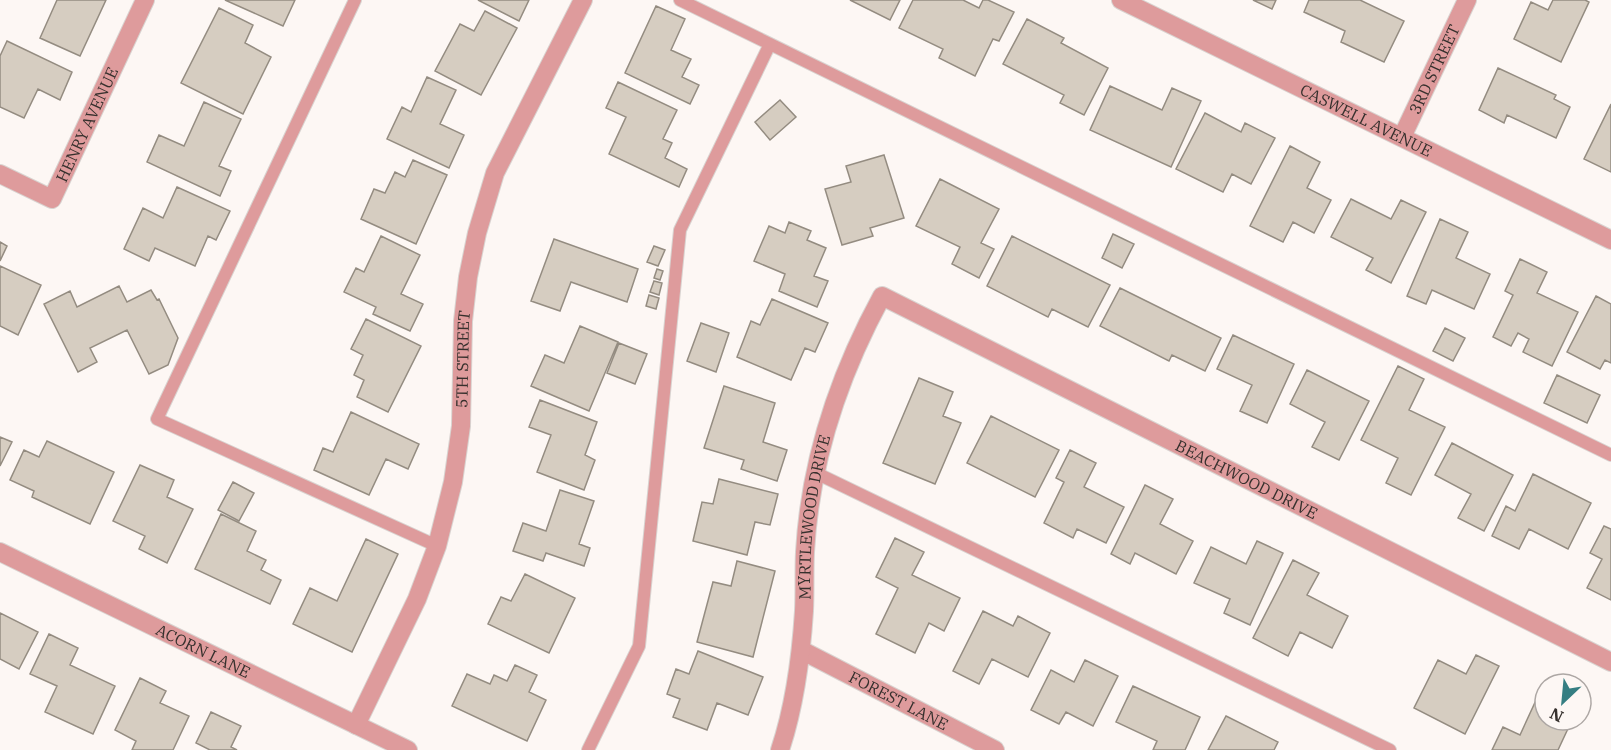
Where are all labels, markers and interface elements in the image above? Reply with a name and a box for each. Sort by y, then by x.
street label: 3RD STREET [1404,21,1464,117]
street label: HENRY AVENUE [51,64,122,185]
street label: CASWELL AVENUE [1297,79,1435,161]
street label: 5TH STREET [451,309,474,408]
street label: MYRTLEWOOD DRIVE [794,432,834,600]
street label: BEACHWOOD DRIVE [1172,435,1321,523]
street label: ACORN LANE [153,619,254,682]
street label: FOREST LANE [846,667,952,734]
north arrow [1533,672,1593,732]
text: N [1546,704,1566,727]

